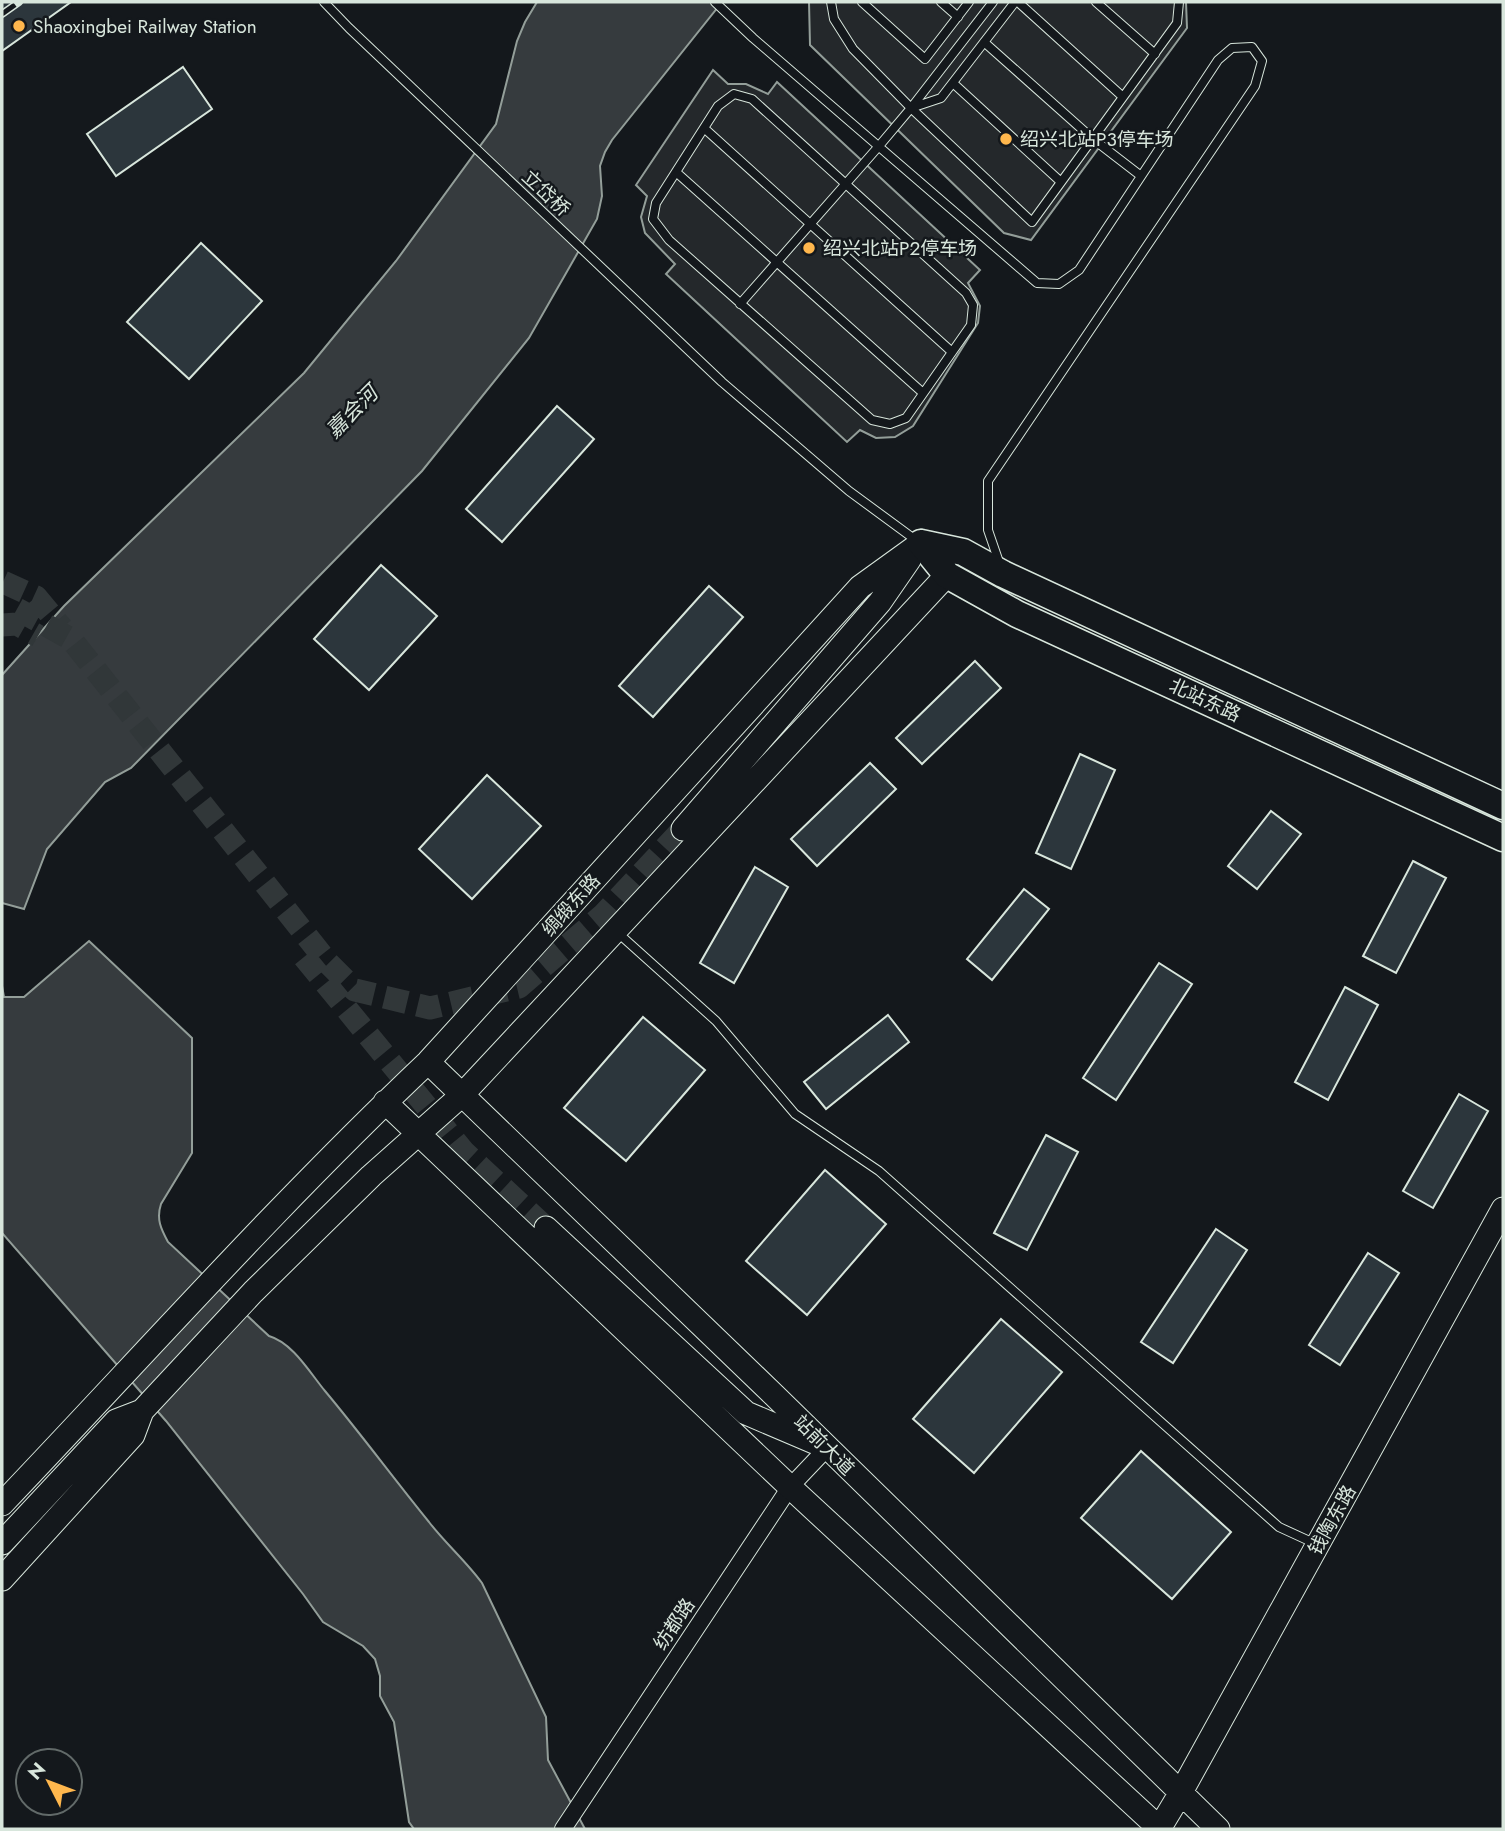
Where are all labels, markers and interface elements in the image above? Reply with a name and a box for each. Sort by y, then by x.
place label: Shaoxingbei Railway Station [33,13,257,40]
marker: Shaoxingbei Railway Station [11,18,27,34]
place label: 绍兴北站P3停车场 [1020,126,1174,153]
marker: 绍兴北站P3停车场 [998,131,1014,147]
street label: 立岱桥 [516,164,576,222]
place label: 绍兴北站P2停车场 [823,235,977,262]
marker: 绍兴北站P2停车场 [801,240,817,256]
water label: 嘉会河 [319,376,388,445]
street label: 北站东路 [1165,672,1245,728]
street label: 绸缎东路 [536,868,606,942]
street label: 站前大道 [788,1409,860,1481]
street label: 钱陶东路 [1302,1480,1362,1560]
street label: 纺都路 [647,1593,701,1655]
north arrow [14,1747,84,1817]
text: N [22,1756,52,1786]

